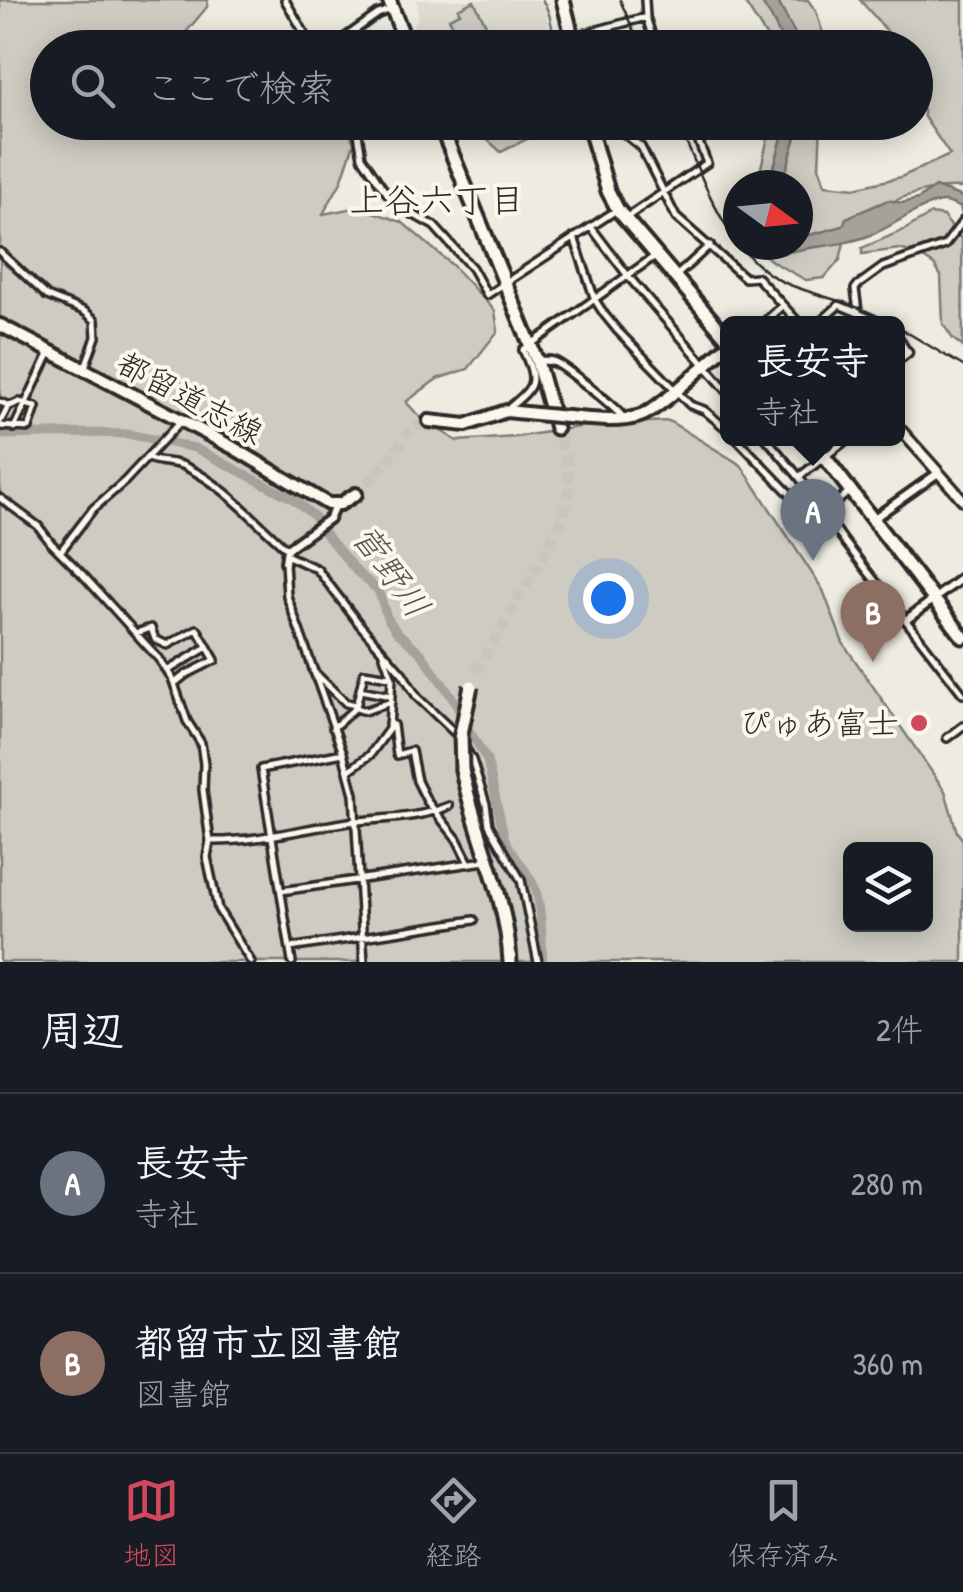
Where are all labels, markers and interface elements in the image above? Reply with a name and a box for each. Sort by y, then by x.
search box [30,30,933,140]
icon: search [65,58,120,113]
text: ここで検索 [145,61,335,113]
north arrow [723,170,813,260]
district label: 上谷六丁目 [349,176,525,223]
popup [720,316,905,446]
text: 長安寺 [755,334,870,386]
street label: 都留道志線 [109,341,271,454]
text: 寺社 [755,390,820,433]
pin: A [780,478,846,561]
water label: 菅野川 [342,514,441,627]
your location [583,573,634,624]
pin: B [840,580,906,662]
place label: ぴゅあ富士 [739,701,899,744]
marker: ぴゅあ富士 [908,712,930,734]
map controls [843,842,933,932]
button: layers [843,842,933,932]
text: 周辺 [40,1001,124,1058]
text: 2件 [876,1008,923,1051]
text: 長安寺 [135,1136,249,1188]
text: A [65,1162,80,1205]
text: 280 m [851,1162,923,1205]
text: 寺社 [135,1192,199,1235]
text: 都留市立図書館 [135,1316,401,1368]
text: B [64,1342,81,1385]
text: 360 m [852,1342,923,1385]
text: 図書館 [135,1372,231,1415]
tab: 地図 [123,1473,179,1574]
tab: 経路 [425,1473,482,1574]
tab: 保存済み [728,1473,840,1574]

